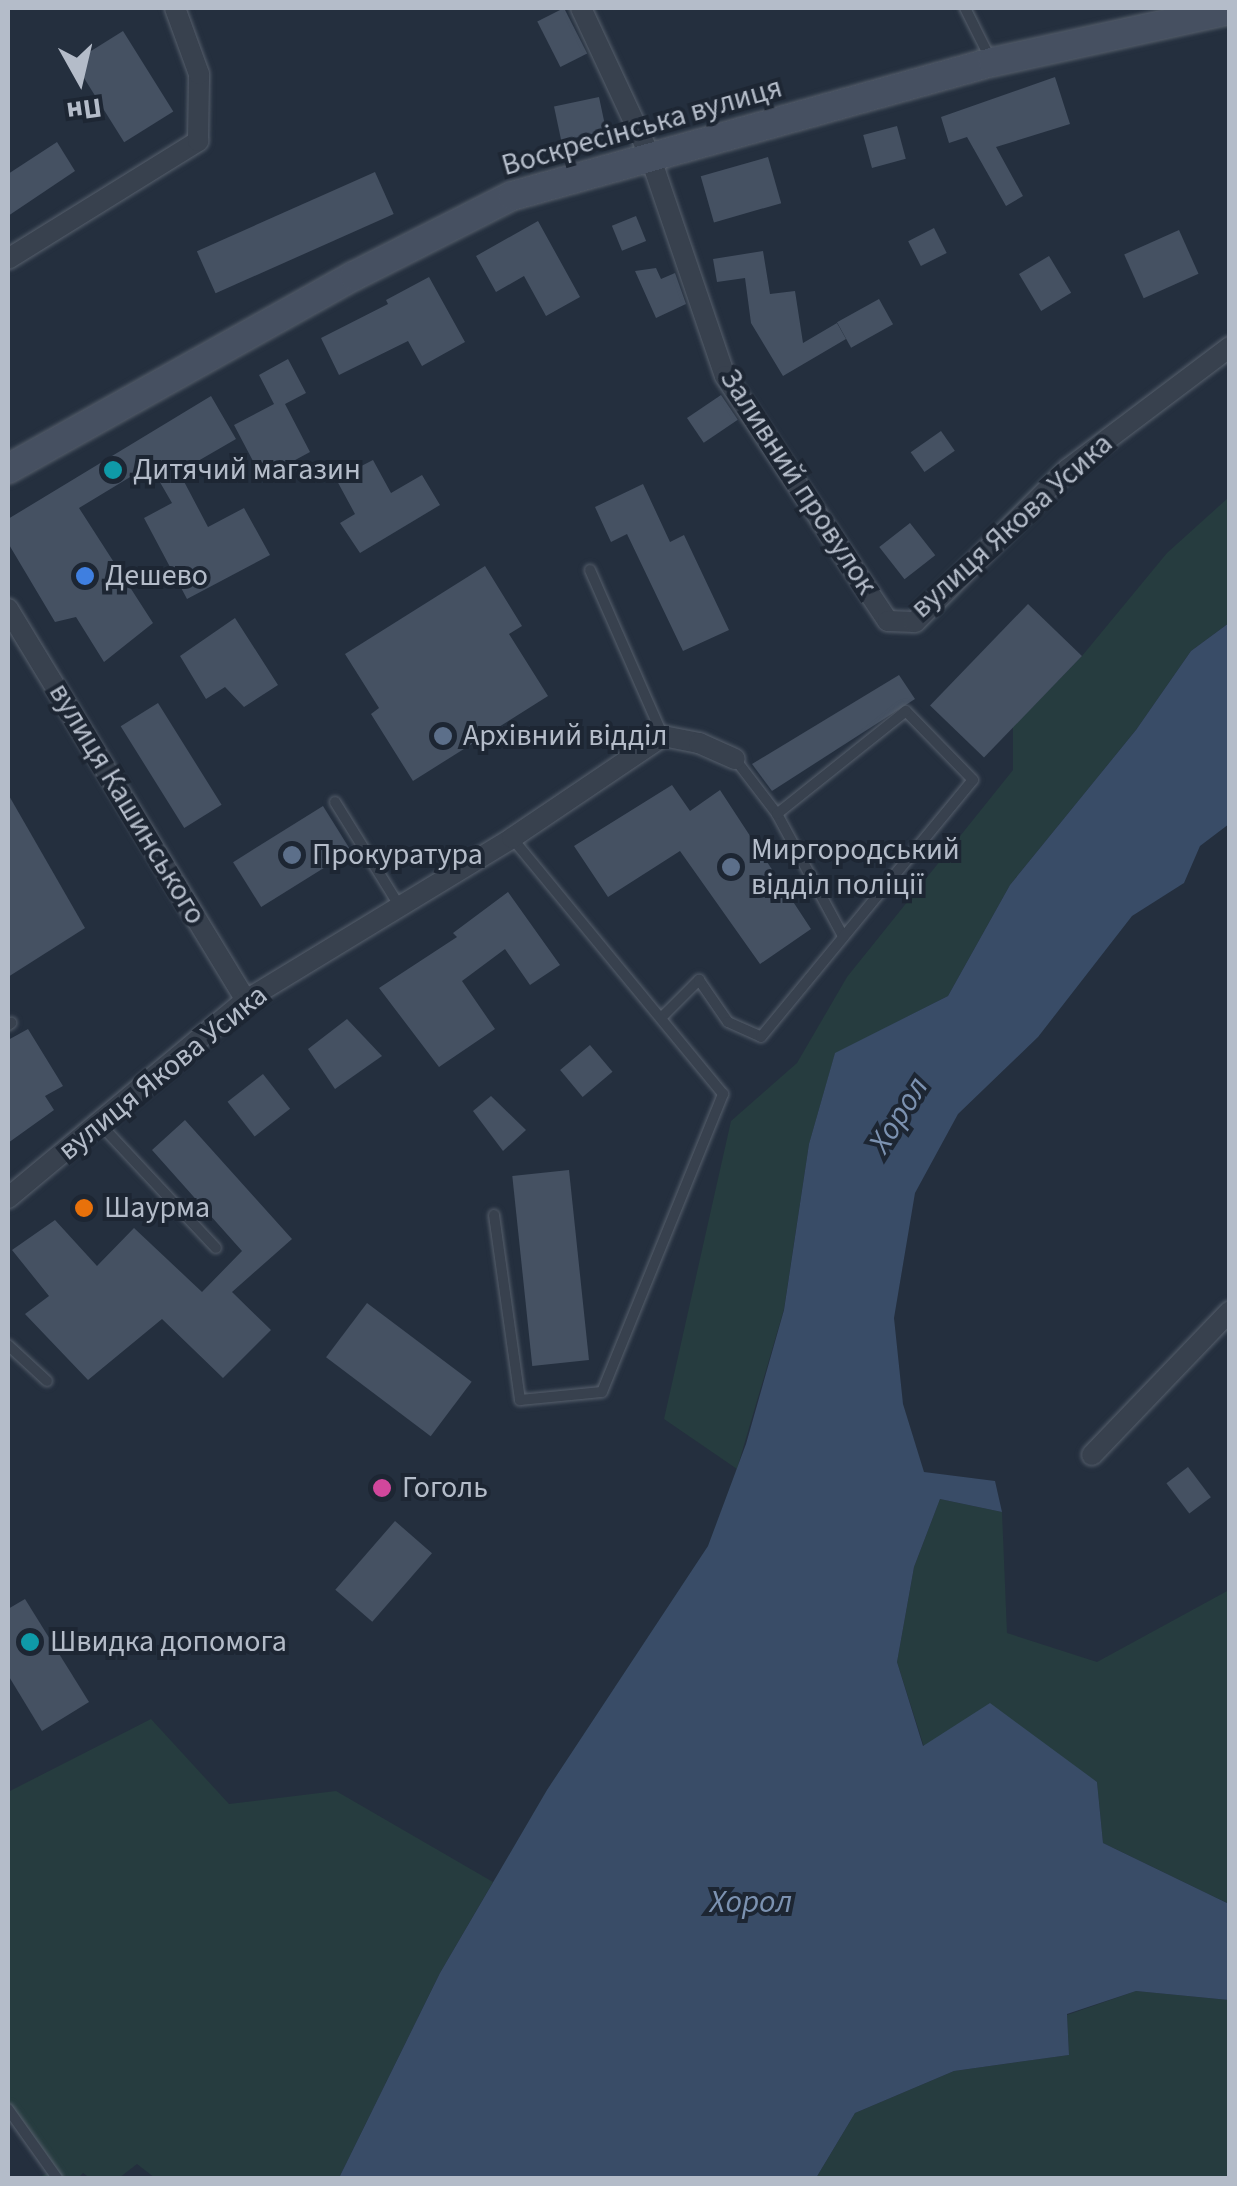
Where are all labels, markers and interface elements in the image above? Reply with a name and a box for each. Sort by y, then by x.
north arrow [30,30,130,130]
street label: Воскресінська вулиця [498,70,786,184]
text: Пн [64,87,104,132]
street label: Заливний провулок [712,362,884,602]
street label: вулиця Якова Усика [904,426,1120,626]
place label: Дитячий магазин [133,452,361,488]
marker: Дитячий магазин [102,459,124,481]
place label: Дешево [105,558,208,594]
marker: Дешево [74,565,96,587]
street label: вулиця Кашинського [41,677,213,931]
place label: Архівний відділ [463,718,667,754]
marker: Архівний відділ [432,725,454,747]
place label: Миргородський відділ поліції [751,832,960,902]
place label: Прокуратура [312,837,483,873]
marker: Прокуратура [281,844,303,866]
marker: Миргородський відділ поліції [720,856,742,878]
street label: вулиця Якова Усика [51,978,275,1168]
water label: Хорол [861,1070,937,1160]
place label: Шаурма [104,1190,210,1226]
marker: Шаурма [73,1197,95,1219]
place label: Гоголь [402,1470,488,1506]
marker: Гоголь [371,1477,393,1499]
place label: Швидка допомога [50,1624,287,1660]
marker: Швидка допомога [19,1631,41,1653]
water label: Хорол [710,1883,792,1921]

